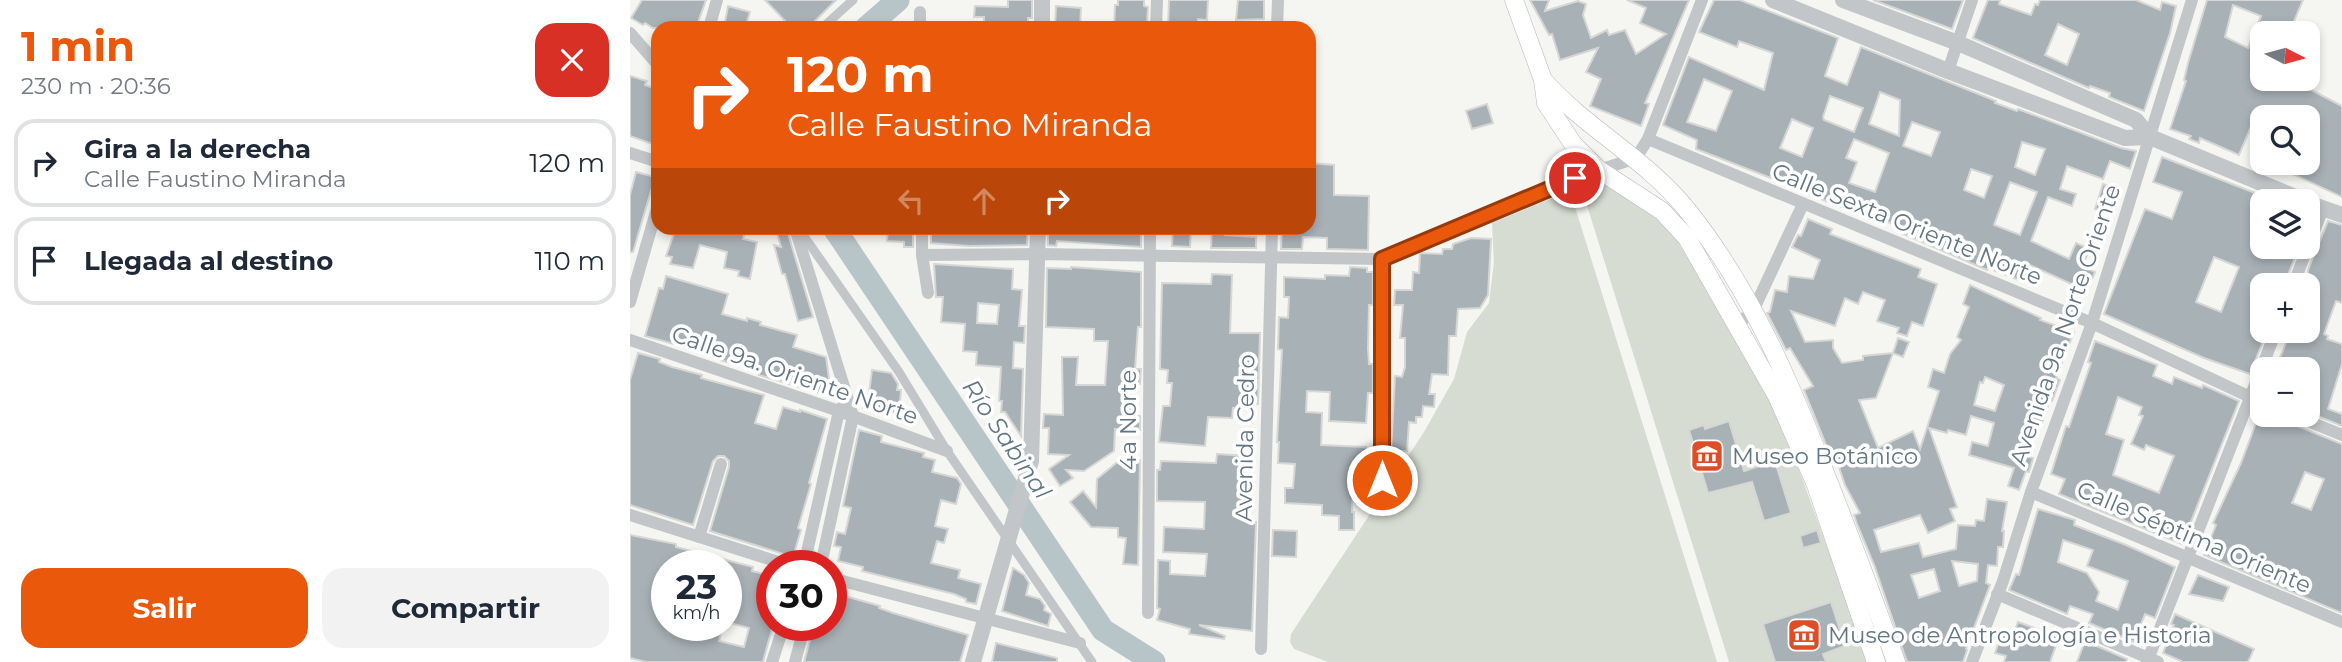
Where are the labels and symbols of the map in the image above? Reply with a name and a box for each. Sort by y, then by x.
north arrow [2250,21,2320,91]
pin [1545,148,1605,208]
street label: Calle Sexta Oriente Norte [1768,157,2046,291]
street label: Avenida 9a. Norte Oriente [2004,181,2126,469]
street label: Calle 9a. Oriente Norte [668,320,922,430]
street label: Avenida Cedro [1230,354,1260,522]
street label: 4a Norte [1114,370,1142,470]
water label: Río Sabinal [956,374,1058,505]
museum icon: Museo Botánico [1688,437,1726,475]
place label: Museo Botánico [1732,442,1918,470]
position arrow [1345,443,1419,517]
street label: Calle Séptima Oriente [2073,475,2315,599]
speed limit sign: 30 [756,550,847,641]
museum icon: Museo de Antropología e Historia [1785,616,1823,654]
place label: Museo de Antropología e Historia [1828,621,2212,649]

